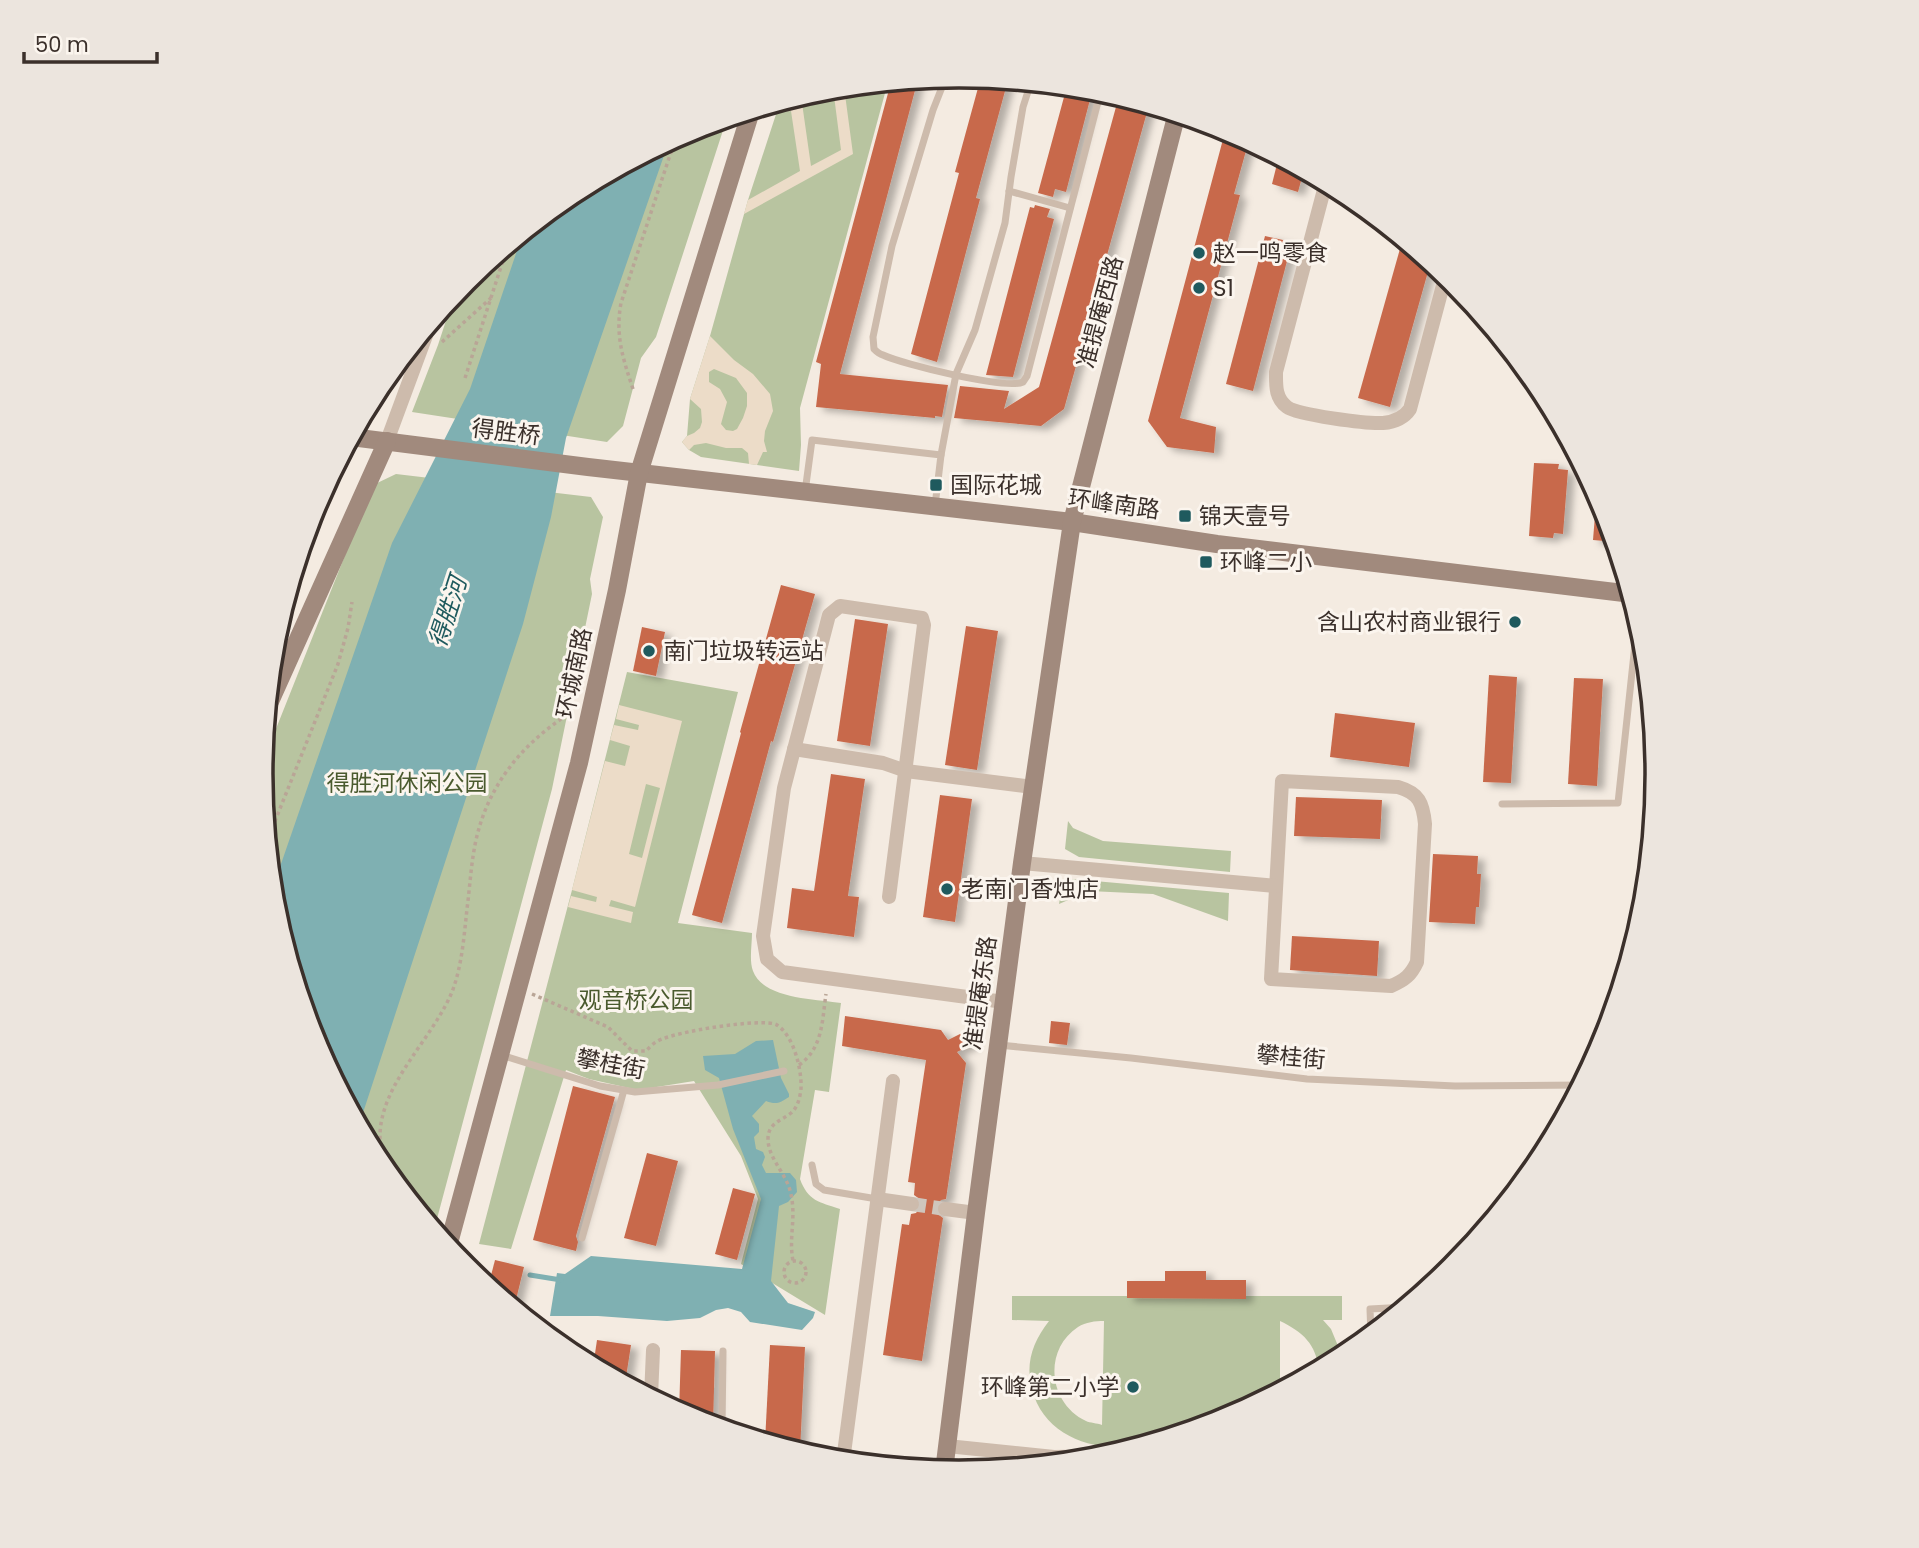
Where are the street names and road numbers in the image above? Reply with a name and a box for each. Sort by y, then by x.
street label: 准提庵西路 [1070,252,1130,372]
street label: 得胜桥 [470,412,542,452]
street label: 环峰南路 [1066,482,1162,526]
street label: 环城南路 [549,625,599,721]
street label: 准提庵东路 [956,934,1004,1052]
street label: 攀桂街 [1255,1038,1327,1076]
street label: 攀桂街 [574,1042,648,1086]

